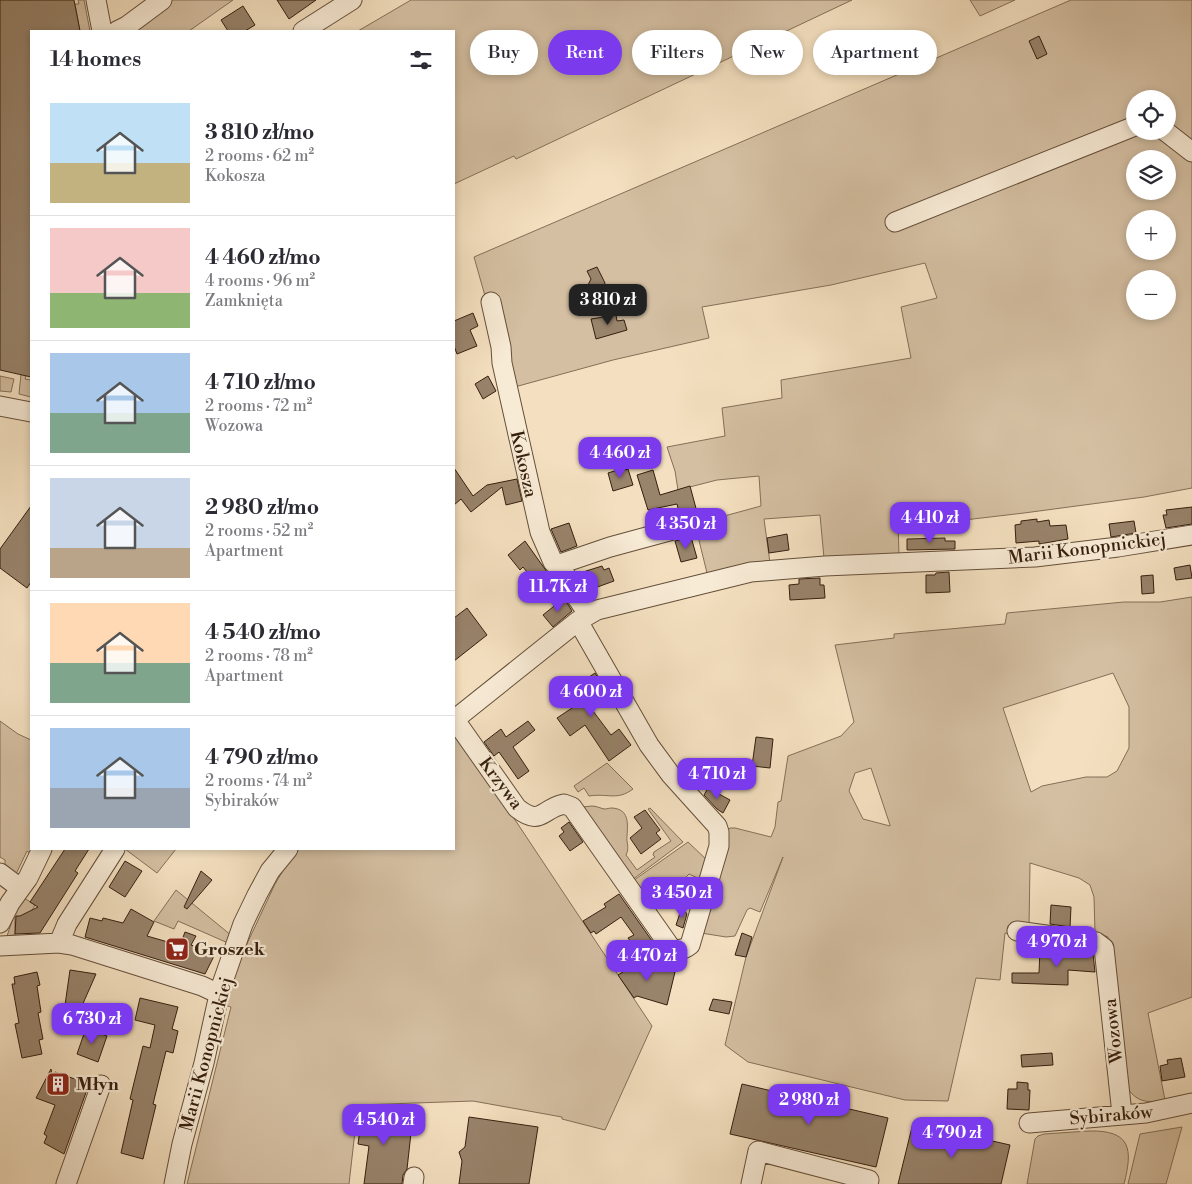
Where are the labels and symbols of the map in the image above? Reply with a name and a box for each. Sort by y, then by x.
pin: 3 810 zł [556,284,660,326]
street label: Kokosza [505,428,543,501]
pin: 4 460 zł [568,436,672,479]
pin: 4 410 zł [878,502,982,544]
pin: 4 350 zł [634,508,738,550]
street label: Marii Konopnickiej [1007,527,1167,570]
pin: 11.7K zł [506,570,610,613]
pin: 4 600 zł [539,676,643,718]
street label: Krzywa [473,752,528,815]
pin: 4 710 zł [665,758,769,800]
pin: 3 450 zł [630,876,734,919]
pin: 4 970 zł [1005,926,1109,968]
supermarket icon: Groszek [164,936,190,962]
place label: Groszek [194,938,266,961]
pin: 4 470 zł [595,940,699,982]
street label: Marii Konopnickiej [175,974,238,1134]
street label: Wozowa [1099,996,1128,1066]
pin: 6 730 zł [40,1002,144,1045]
building icon: Młyn [45,1071,71,1097]
place label: Młyn [76,1073,119,1096]
pin: 2 980 zł [757,1084,861,1126]
street label: Sybiraków [1069,1100,1154,1131]
pin: 4 540 zł [332,1104,436,1146]
pin: 4 790 zł [900,1116,1004,1159]

